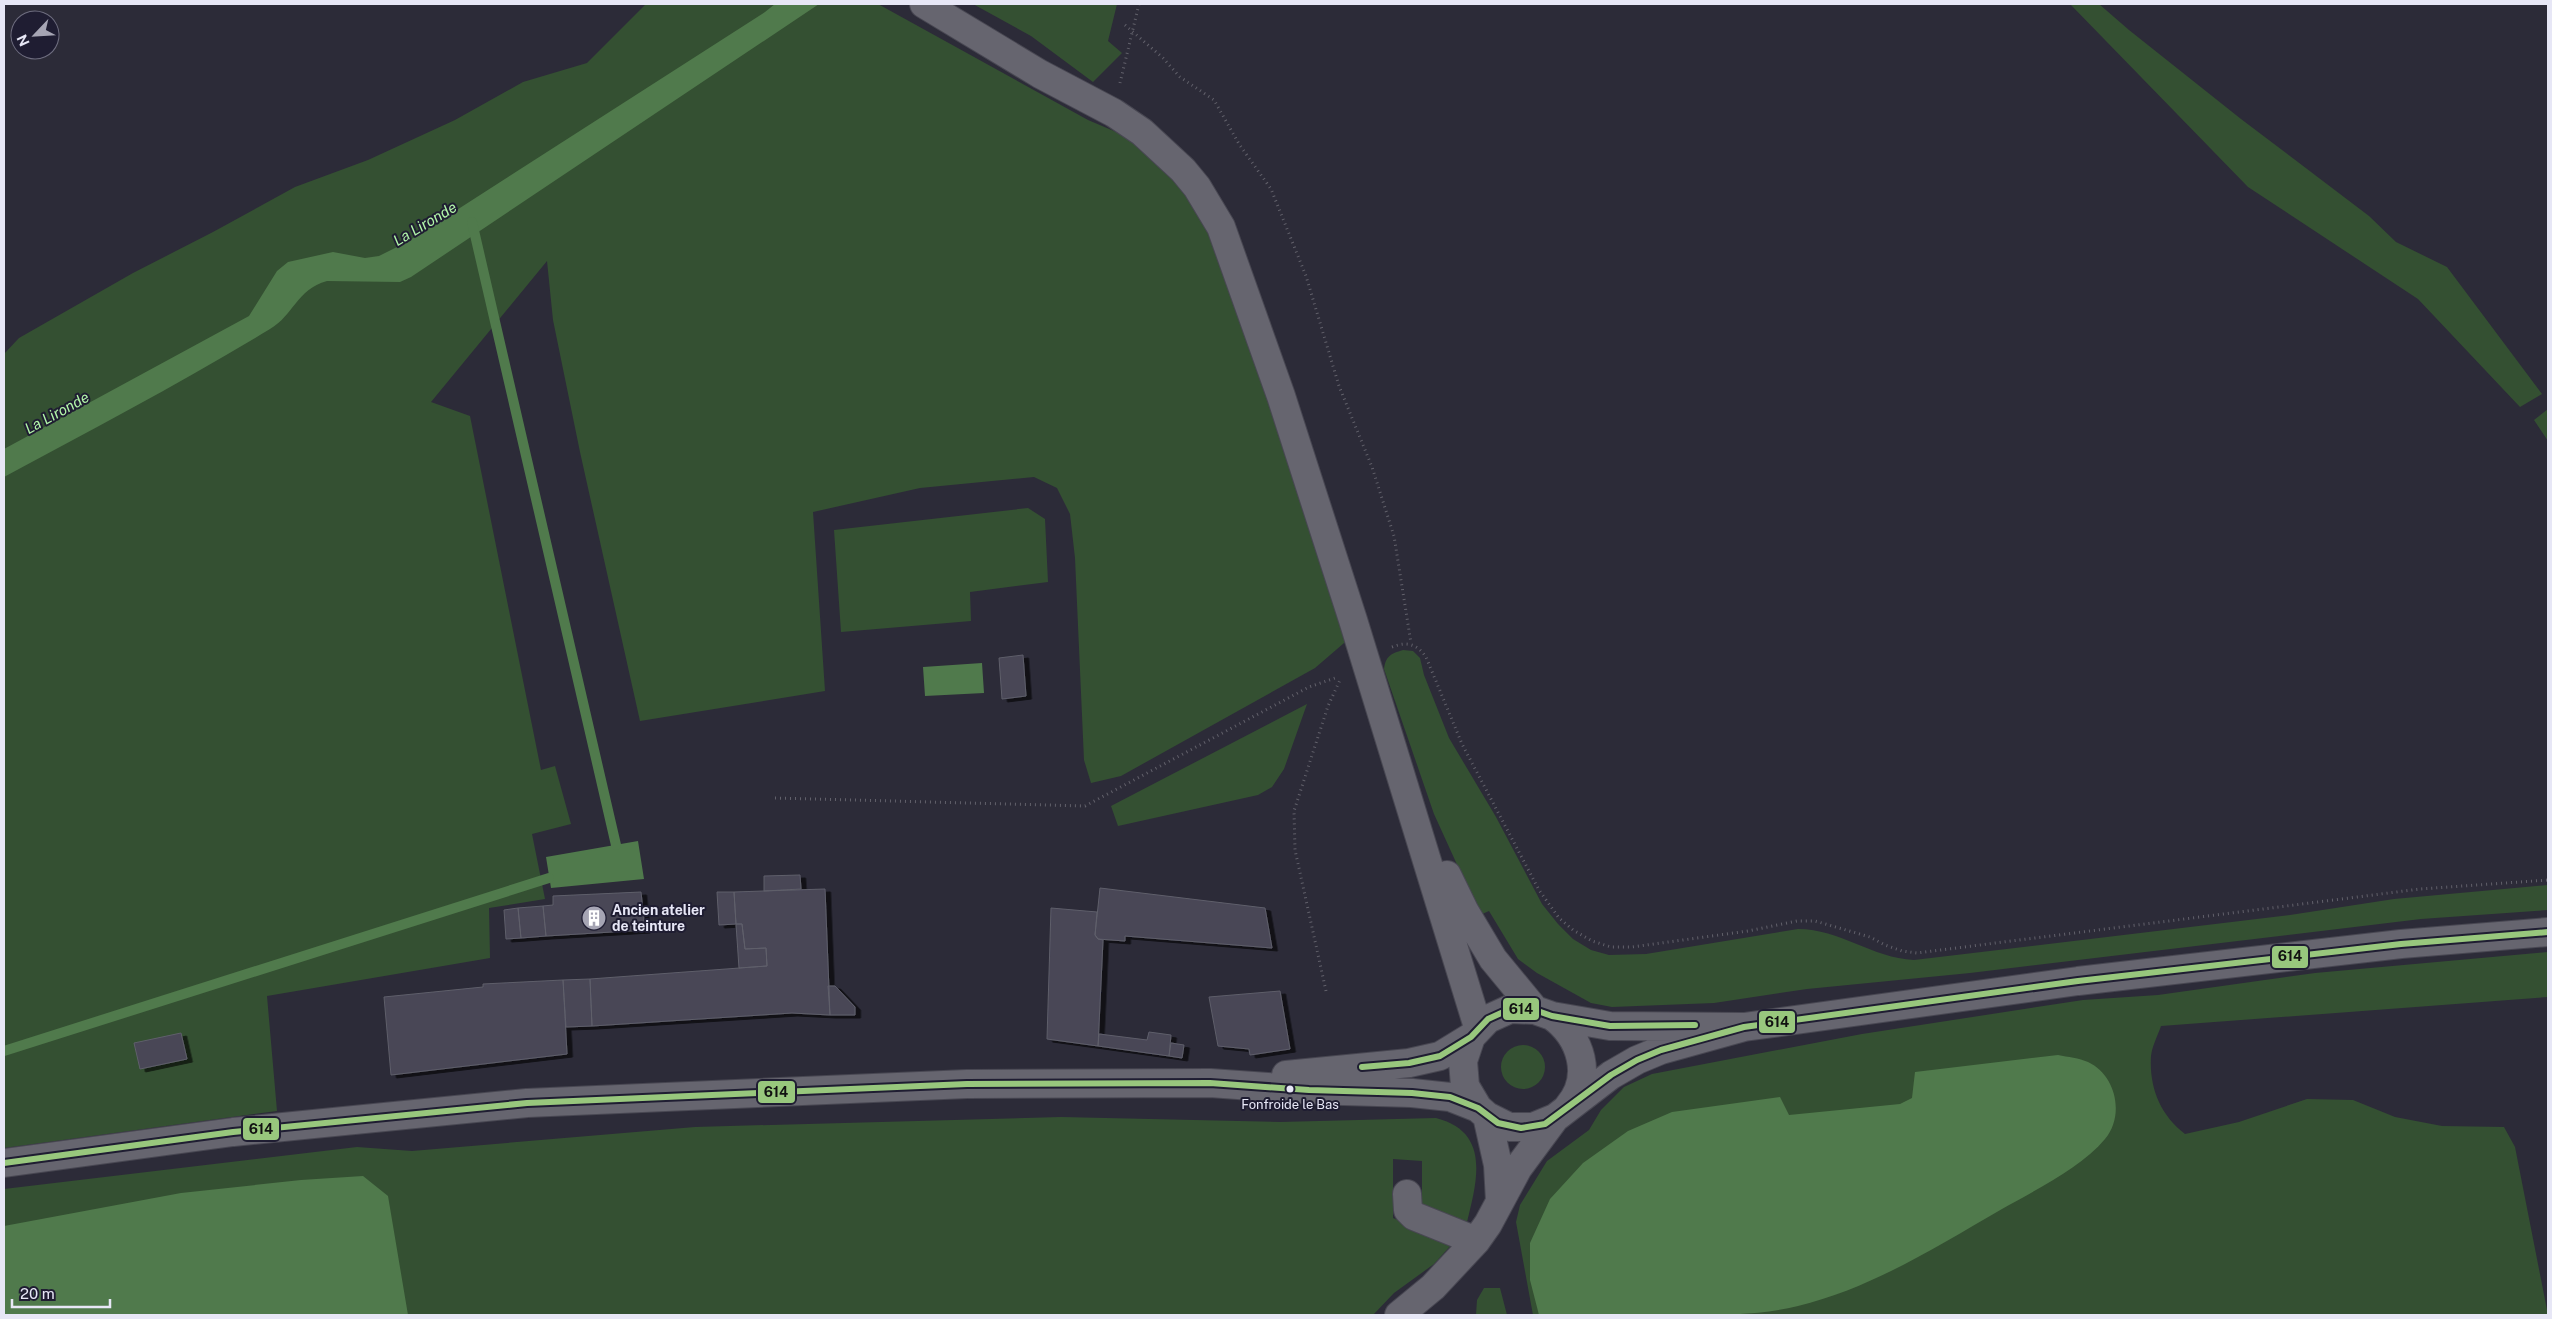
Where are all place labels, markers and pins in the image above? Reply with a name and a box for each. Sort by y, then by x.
place label: Ancien atelier de teinture [612,902,705,934]
building icon: Ancien atelier de teinture [581,905,607,931]
marker: Fonfroide le Bas [1285,1084,1295,1094]
place label: Fonfroide le Bas [1241,1097,1339,1112]

